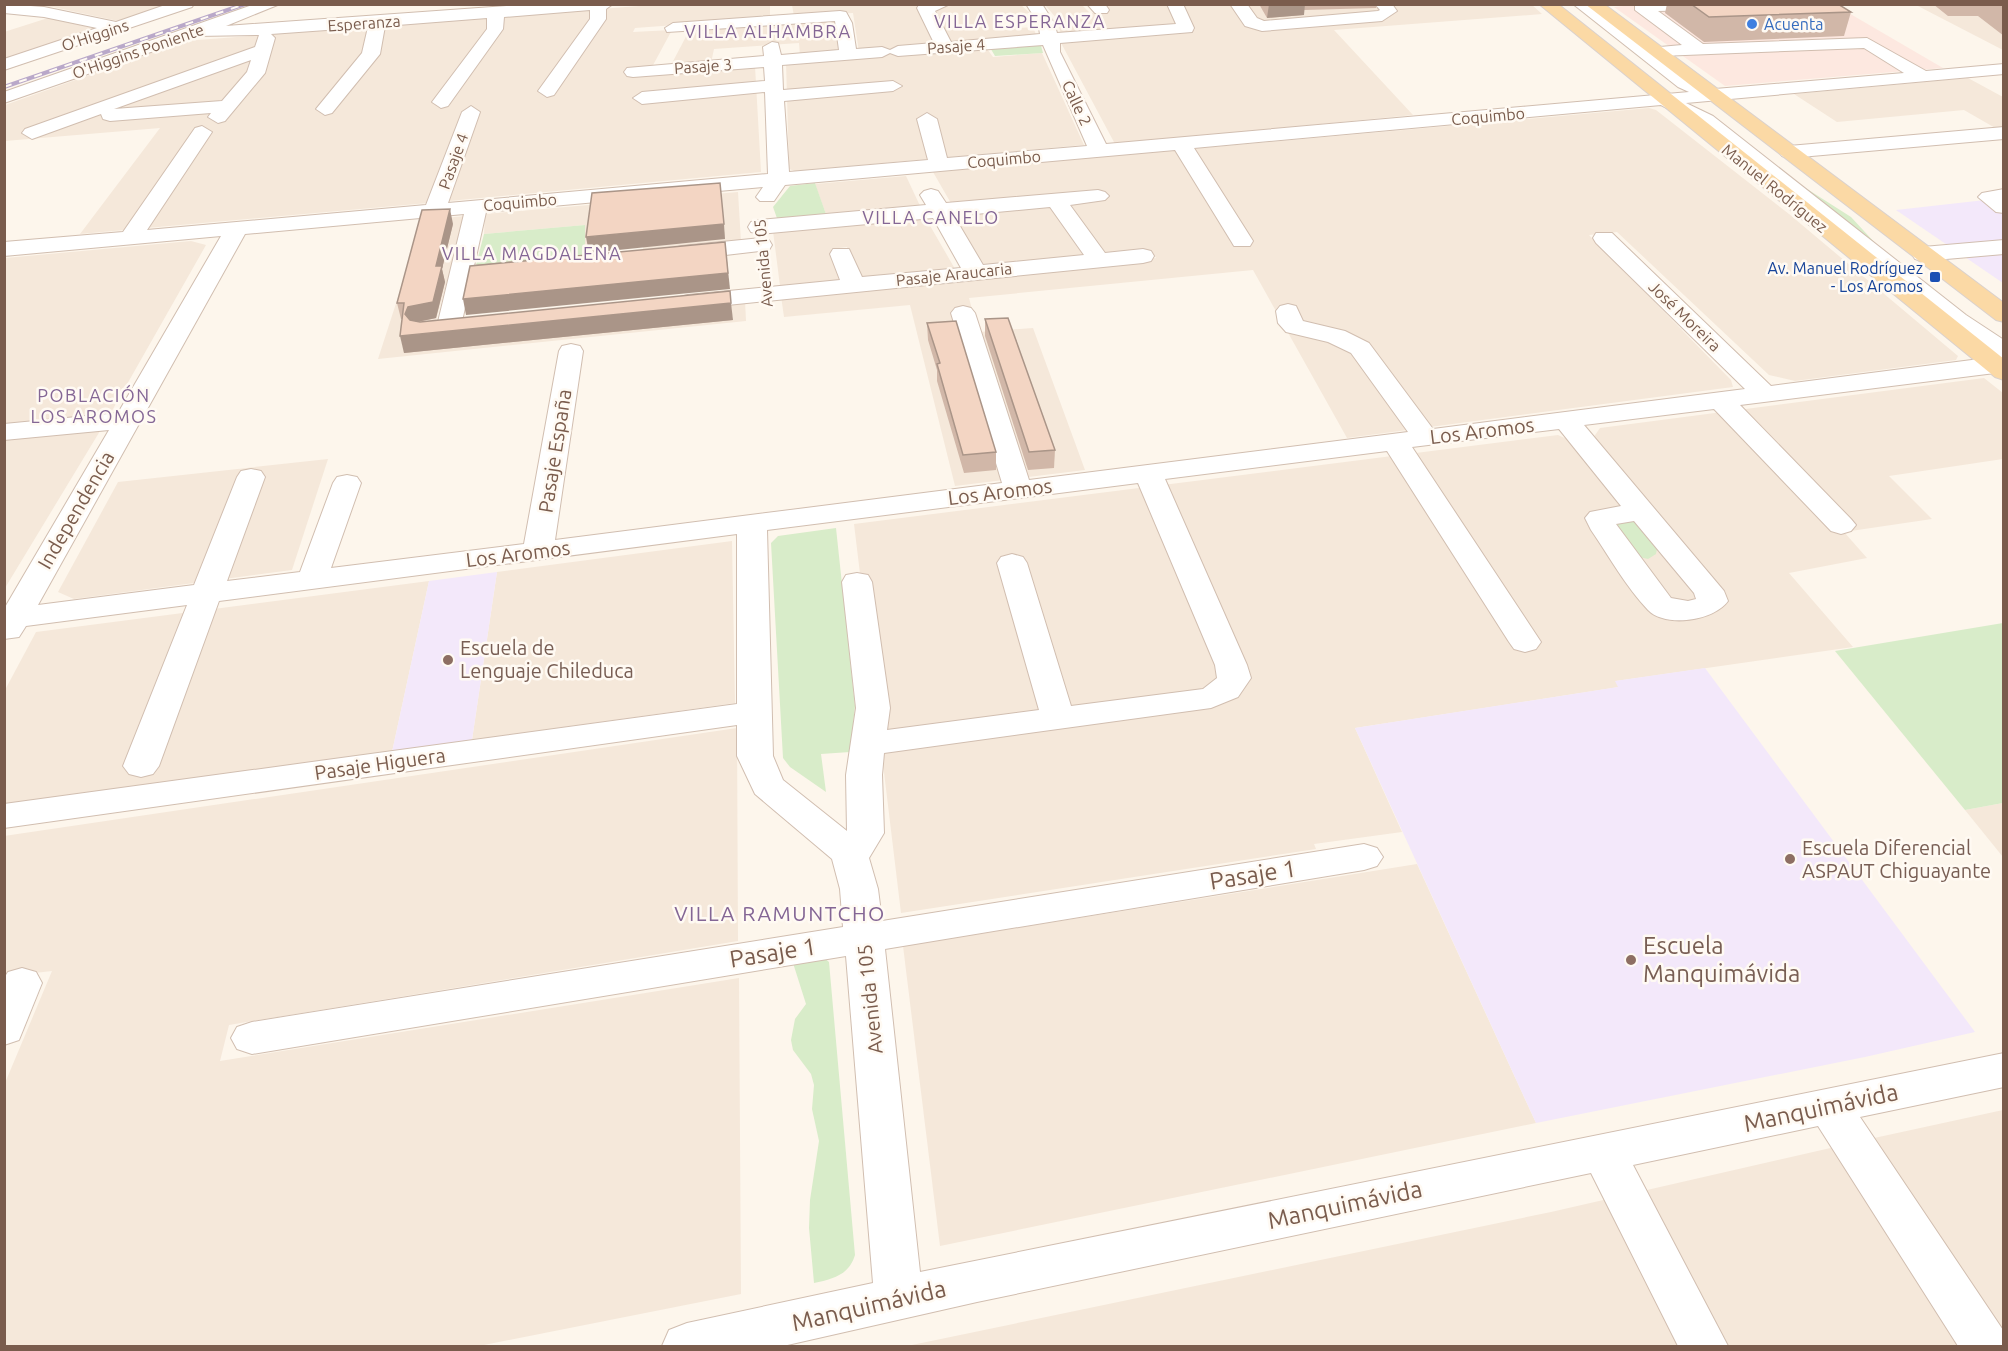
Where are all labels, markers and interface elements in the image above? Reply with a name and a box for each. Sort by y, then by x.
street label: Esperanza [327,11,401,35]
district label: VILLA ESPERANZA [934,11,1106,31]
place label: Acuenta [1764,15,1823,33]
street label: O'Higgins [59,16,131,54]
marker: Acuenta [1745,17,1759,31]
street label: O'Higgins Poniente [70,20,206,82]
district label: VILLA ALHAMBRA [684,21,852,41]
street label: Pasaje 4 [926,35,986,57]
street label: Pasaje 3 [673,55,733,77]
street label: Calle 2 [1059,77,1095,129]
street label: Coquimbo [1450,104,1526,128]
street label: Pasaje 4 [435,131,471,191]
street label: Manuel Rodríguez [1719,140,1831,236]
street label: Coquimbo [966,147,1042,171]
street label: Coquimbo [482,190,558,214]
district label: VILLA CANELO [862,207,1000,227]
street label: Avenida 105 [750,218,776,308]
district label: VILLA MAGDALENA [442,243,622,263]
street label: Pasaje Araucaria [895,259,1013,289]
place label: Av. Manuel Rodríguez - Los Aromos [1768,259,1923,295]
marker: Av. Manuel Rodríguez - Los Aromos [1928,270,1942,284]
street label: José Moreira [1645,277,1725,355]
district label: POBLACIÓN LOS AROMOS [30,384,158,426]
street label: Pasaje España [533,387,576,514]
street label: Los Aromos [1428,413,1535,448]
street label: Independencia [33,447,119,573]
street label: Los Aromos [946,474,1053,509]
street label: Los Aromos [464,536,571,571]
place label: Escuela de Lenguaje Chileduca [460,636,634,682]
marker: Escuela de Lenguaje Chileduca [441,653,455,667]
street label: Pasaje Higuera [313,743,447,784]
place label: Escuela Diferencial ASPAUT Chiguayante [1802,836,1991,882]
marker: Escuela Diferencial ASPAUT Chiguayante [1783,852,1797,866]
street label: Pasaje 1 [1208,854,1298,895]
district label: VILLA RAMUNTCHO [674,901,886,925]
street label: Pasaje 1 [728,932,818,973]
place label: Escuela Manquimávida [1643,932,1800,987]
street label: Avenida 105 [852,943,887,1055]
marker: Escuela Manquimávida [1624,953,1638,967]
street label: Manquimávida [1741,1078,1901,1137]
street label: Manquimávida [1265,1175,1425,1234]
street label: Manquimávida [789,1275,949,1336]

